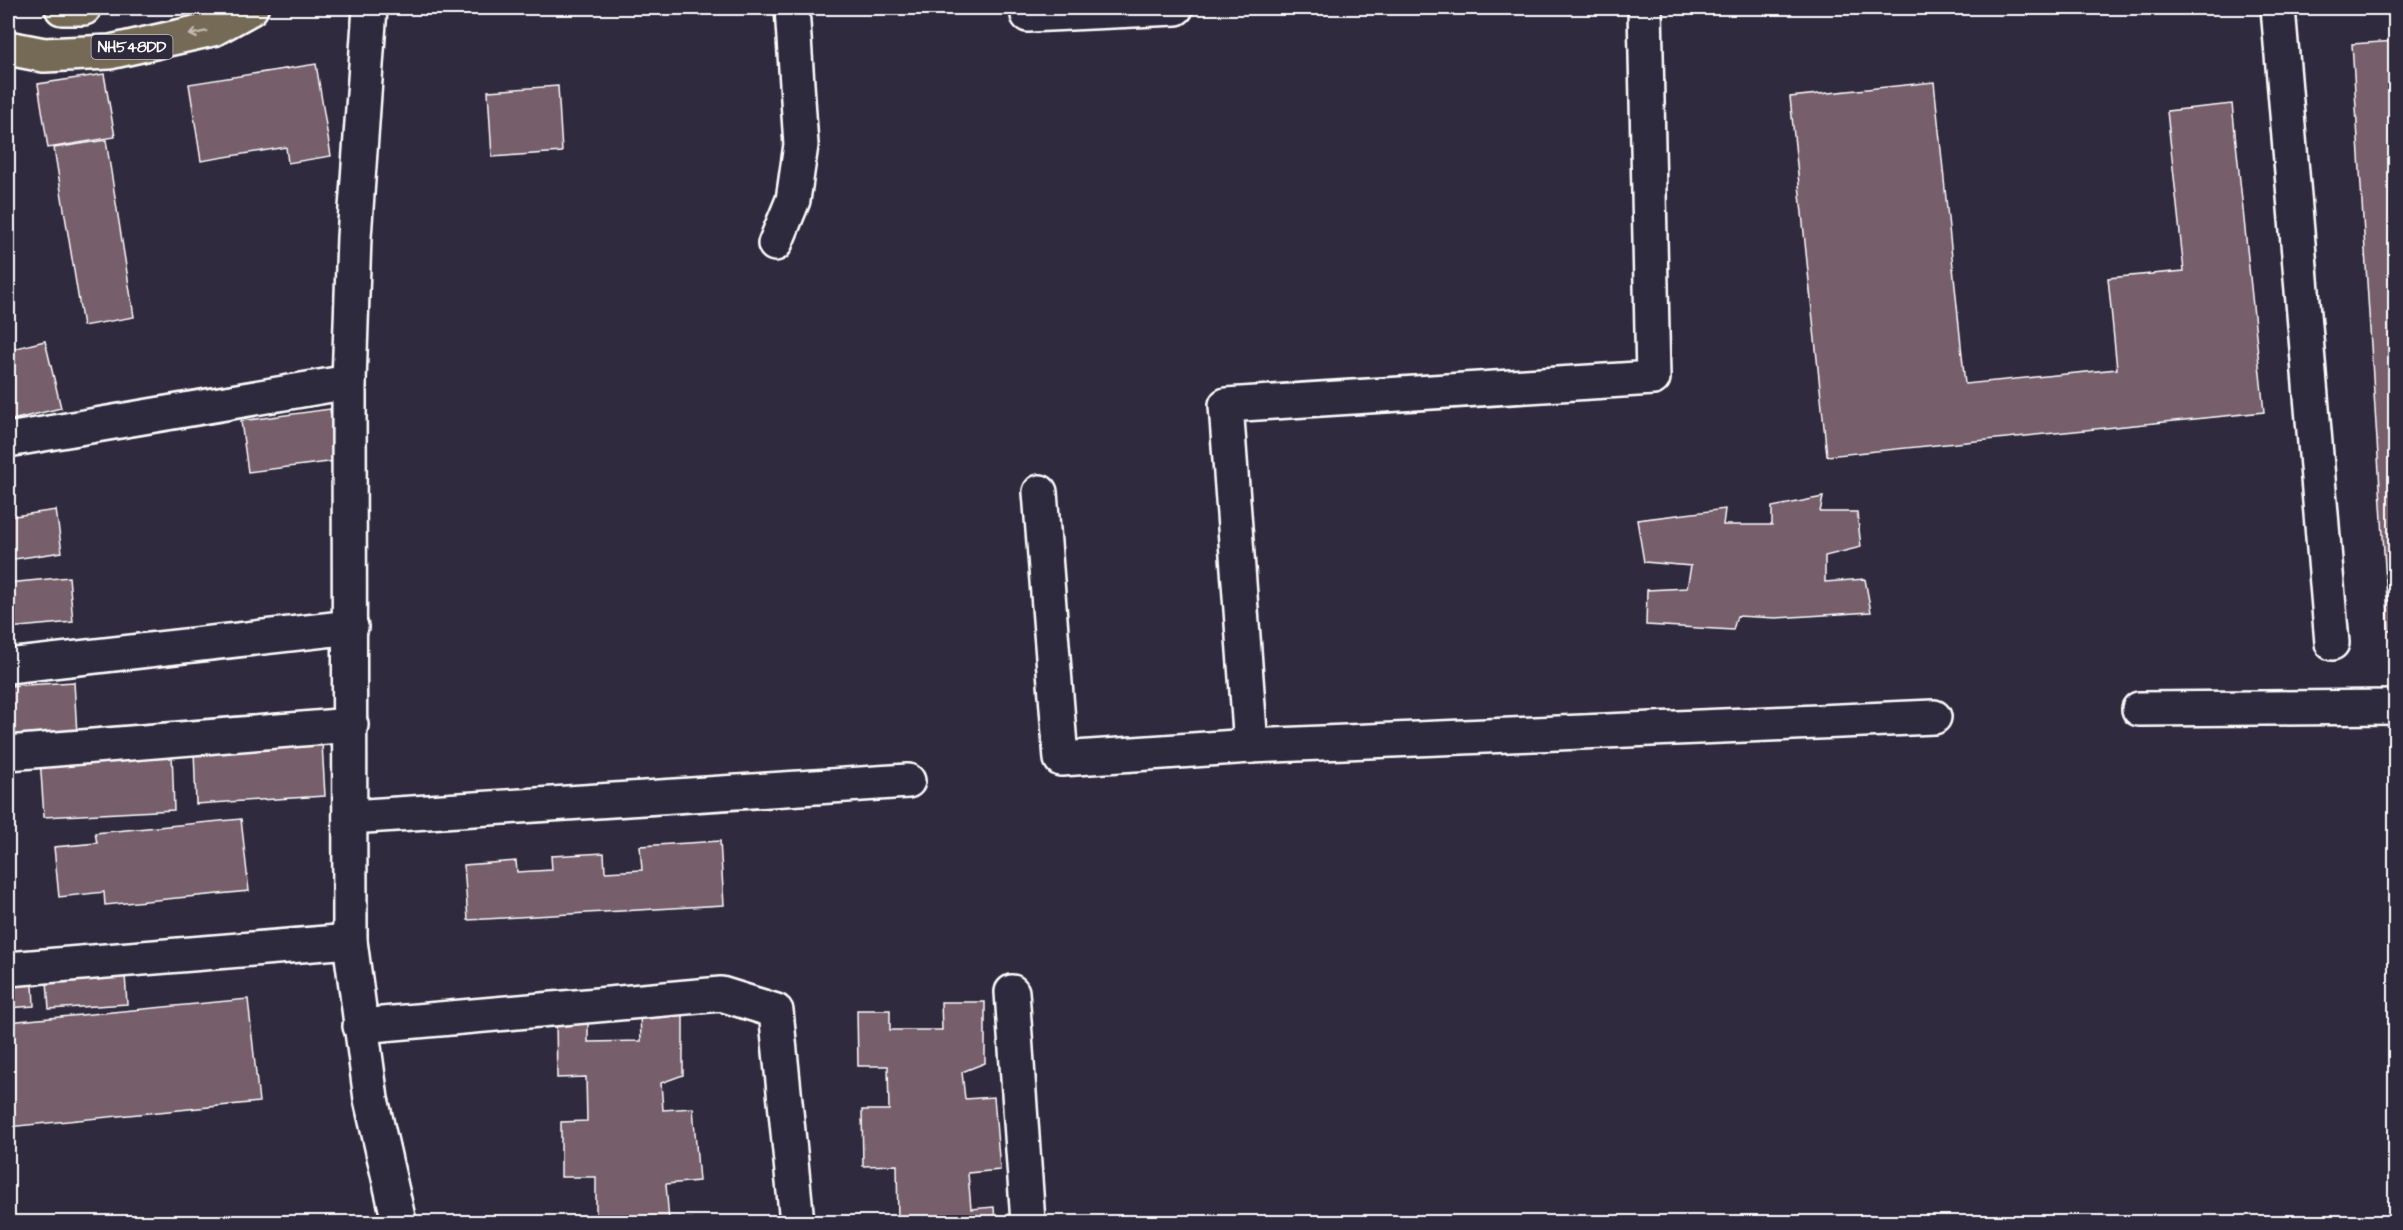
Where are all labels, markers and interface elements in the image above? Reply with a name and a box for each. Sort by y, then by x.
one-way arrow [189,27,208,39]
road number: NH548DD [92,35,172,59]

